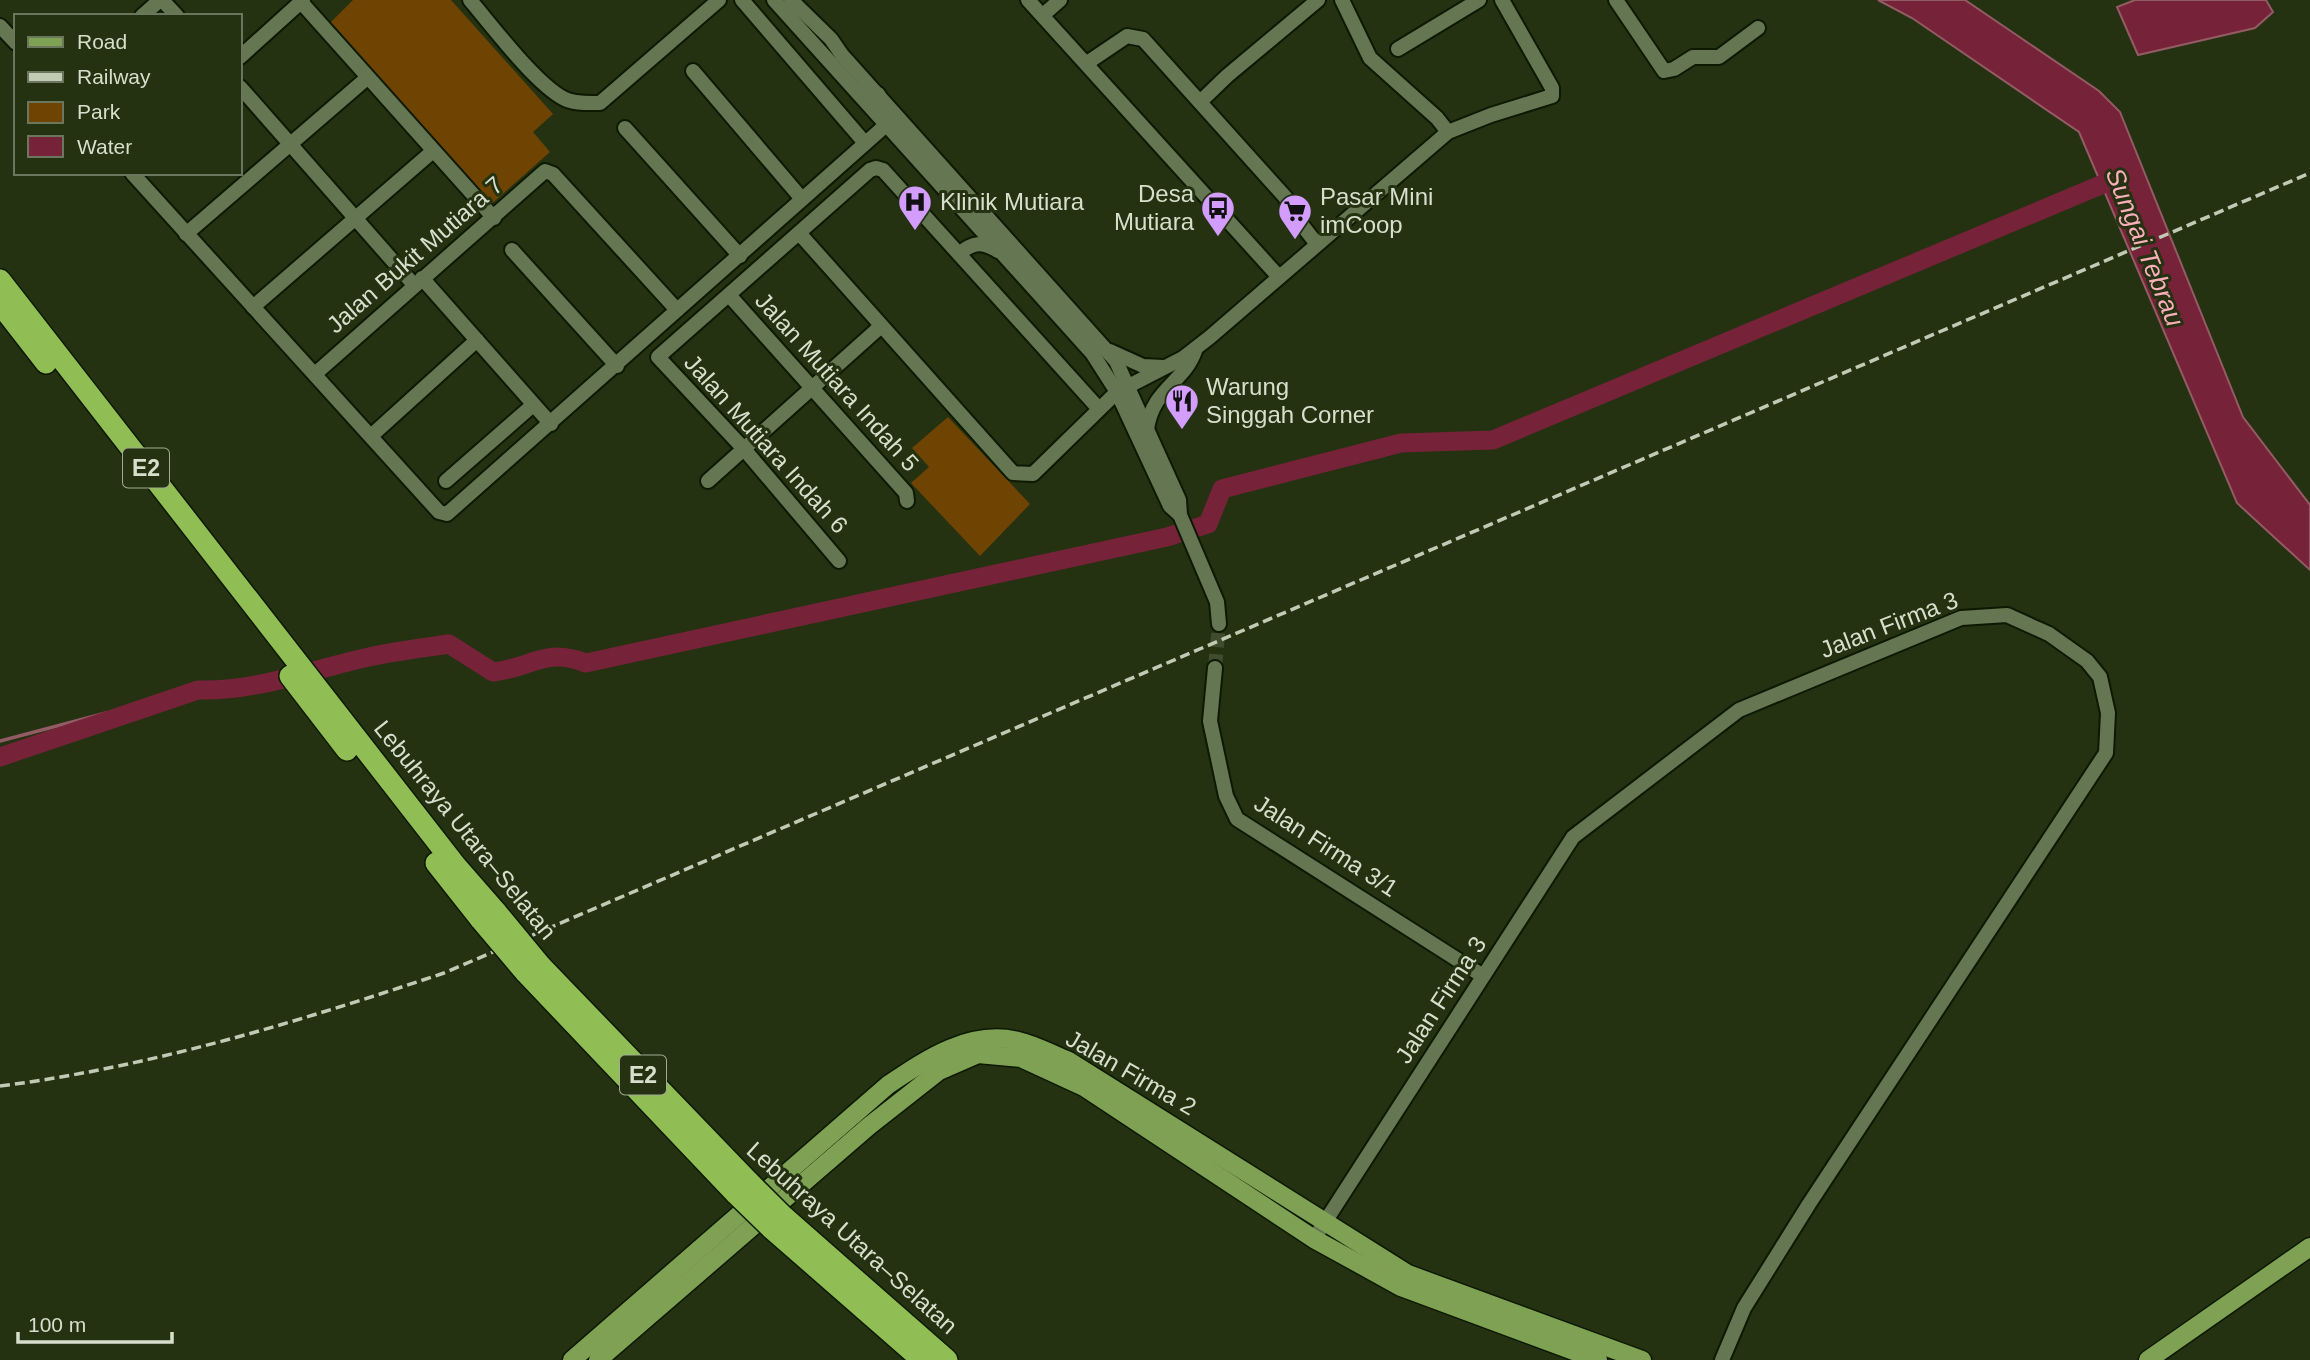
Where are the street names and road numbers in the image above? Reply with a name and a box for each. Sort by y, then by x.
street label: Jalan Bukit Mutiara 7 [321,171,508,338]
street label: Jalan Mutiara Indah 5 [750,287,925,476]
street label: Jalan Mutiara Indah 6 [679,349,854,538]
road number: E2 [123,448,169,488]
street label: Jalan Firma 3 [1816,586,1962,663]
street label: Lebuhraya Utara–Selatan [369,715,562,944]
street label: Jalan Firma 3/1 [1250,789,1403,902]
street label: Jalan Firma 3 [1390,931,1491,1068]
street label: Jalan Firma 2 [1062,1025,1201,1121]
road number: E2 [620,1056,666,1094]
street label: Lebuhraya Utara–Selatan [742,1136,963,1339]

